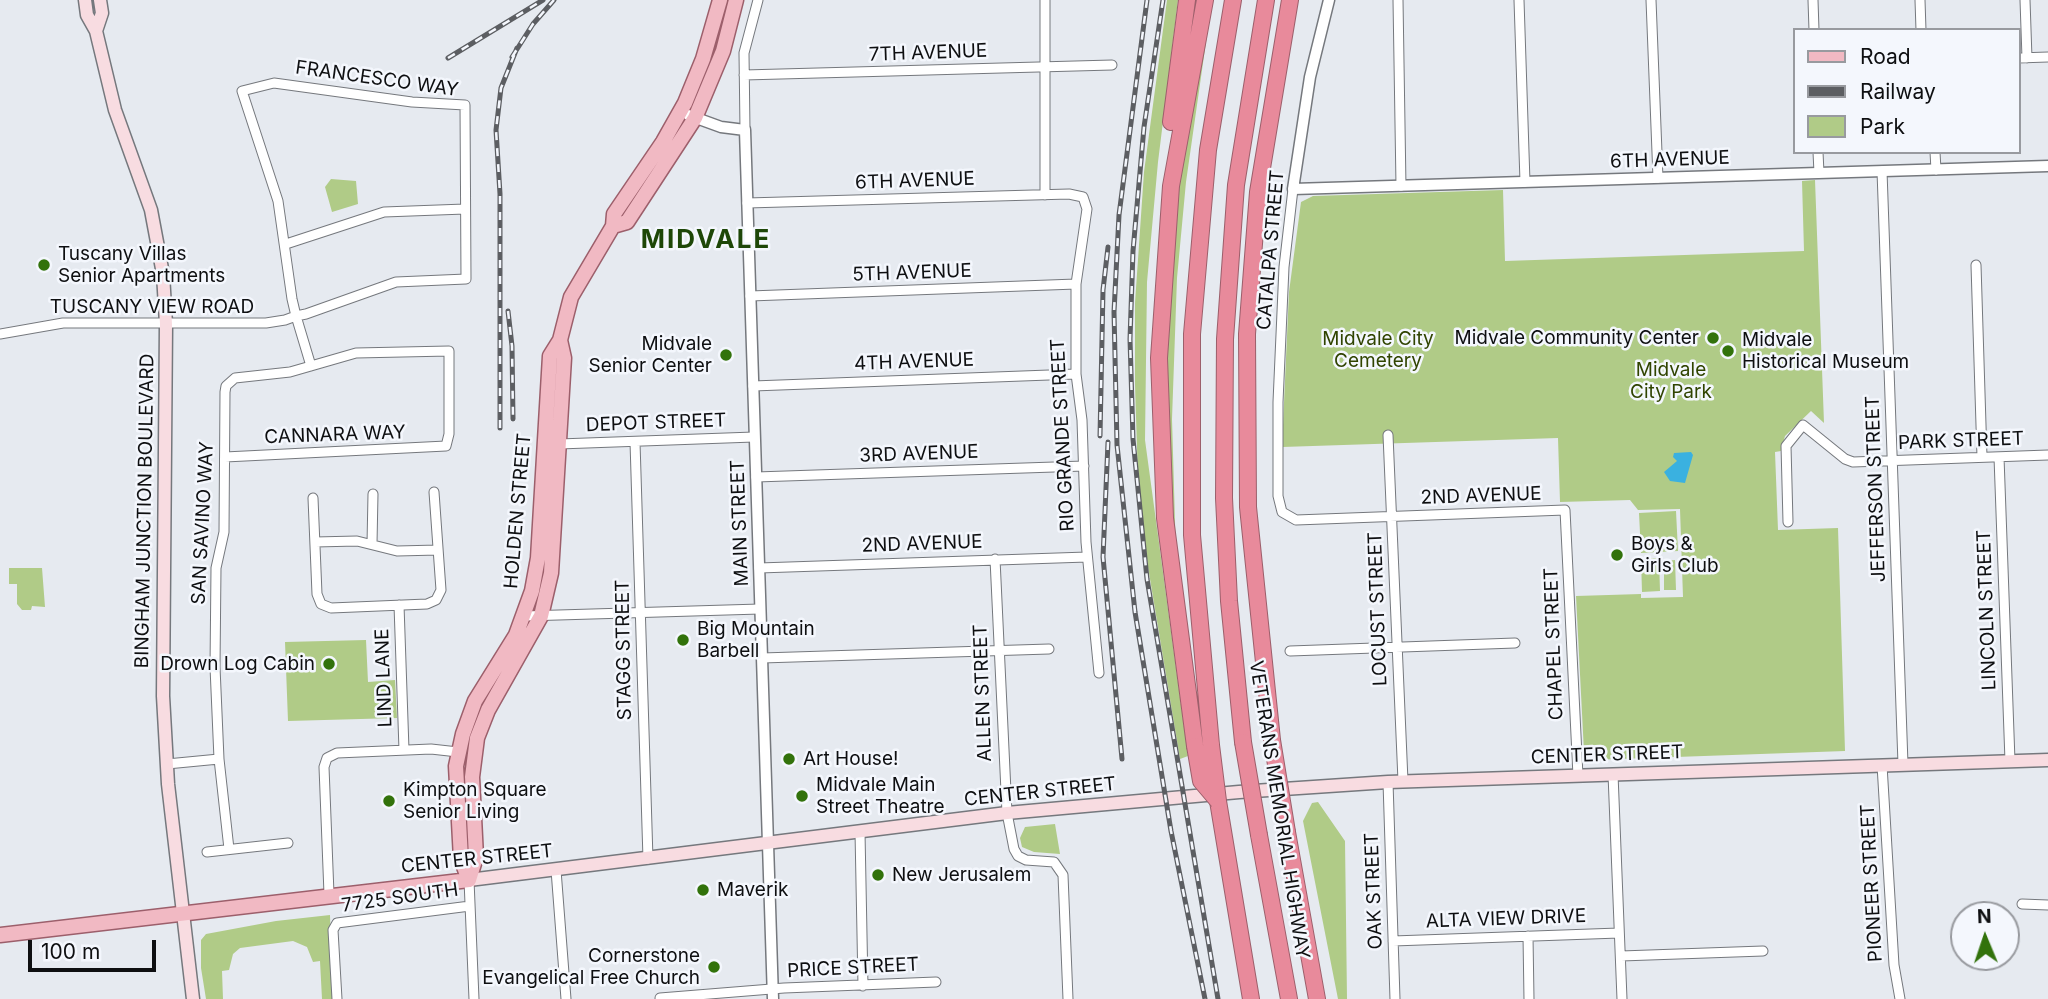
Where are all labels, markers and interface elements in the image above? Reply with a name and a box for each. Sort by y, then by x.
legend [1792,28,2020,154]
street label: 7TH AVENUE [868,40,988,66]
text: Road [1860,44,1911,69]
street label: FRANCESCO WAY [294,56,460,102]
text: Railway [1860,79,1936,104]
text: Park [1860,114,1905,139]
street label: 6TH AVENUE [1610,147,1730,173]
street label: 6TH AVENUE [855,168,975,194]
street label: CATALPA STREET [1253,169,1289,331]
district label: MIDVALE [642,224,770,256]
place label: Tuscany Villas Senior Apartments [58,243,225,287]
marker: Tuscany Villas Senior Apartments [36,257,52,273]
street label: 5TH AVENUE [852,260,972,286]
street label: TUSCANY VIEW ROAD [50,296,254,318]
place label: Midvale Community Center [1455,327,1699,349]
park label: Midvale City Cemetery [1322,328,1434,372]
place label: Midvale Historical Museum [1742,329,1909,373]
marker: Midvale Community Center [1705,330,1721,346]
place label: Midvale Senior Center [589,333,712,377]
street label: RIO GRANDE STREET [1047,338,1079,532]
marker: Midvale Historical Museum [1720,343,1736,359]
marker: Midvale Senior Center [718,347,734,363]
street label: 4TH AVENUE [854,349,974,375]
street label: BINGHAM JUNCTION BOULEVARD [131,354,159,668]
park label: Midvale City Park [1630,359,1712,403]
street label: JEFFERSON STREET [1861,395,1891,583]
street label: DEPOT STREET [585,409,727,437]
street label: CANNARA WAY [264,421,406,449]
street label: PARK STREET [1898,427,2024,455]
street label: HOLDEN STREET [500,432,536,590]
street label: SAN SAVINO WAY [187,441,219,605]
street label: 3RD AVENUE [859,441,979,467]
street label: MAIN STREET [726,459,754,587]
street label: 2ND AVENUE [1420,482,1542,510]
street label: LINCOLN STREET [1973,529,2001,691]
street label: 2ND AVENUE [861,530,983,558]
street label: LOCUST STREET [1364,531,1392,687]
place label: Boys & Girls Club [1631,533,1719,577]
marker: Boys & Girls Club [1609,547,1625,563]
street label: CHAPEL STREET [1540,567,1568,721]
street label: STAGG STREET [611,579,637,721]
place label: Big Mountain Barbell [697,618,815,662]
street label: ALLEN STREET [969,624,997,762]
street label: LIND LANE [371,628,397,728]
marker: Big Mountain Barbell [675,632,691,648]
place label: Drown Log Cabin [160,653,315,675]
marker: Drown Log Cabin [321,656,337,672]
street label: VETERANS MEMORIAL HIGHWAY [1244,659,1314,961]
street label: CENTER STREET [1530,741,1684,769]
place label: Art House! [803,748,898,770]
marker: Art House! [781,751,797,767]
street label: CENTER STREET [963,773,1117,811]
place label: Midvale Main Street Theatre [816,774,945,818]
place label: Kimpton Square Senior Living [403,779,547,823]
marker: Midvale Main Street Theatre [794,788,810,804]
marker: Kimpton Square Senior Living [381,793,397,809]
street label: PIONEER STREET [1856,803,1888,963]
street label: OAK STREET [1361,832,1387,950]
street label: CENTER STREET [400,840,554,878]
place label: New Jerusalem [892,864,1031,886]
marker: New Jerusalem [870,867,886,883]
street label: 7725 SOUTH [340,879,460,917]
place label: Maverik [717,879,788,901]
marker: Maverik [695,882,711,898]
north arrow [1950,901,2020,971]
street label: ALTA VIEW DRIVE [1425,905,1587,933]
text: N [1977,905,1992,928]
scale bar [32,926,159,970]
text: 100 m [41,939,100,964]
place label: Cornerstone Evangelical Free Church [482,945,700,989]
street label: PRICE STREET [787,953,919,983]
marker: Cornerstone Evangelical Free Church [706,959,722,975]

